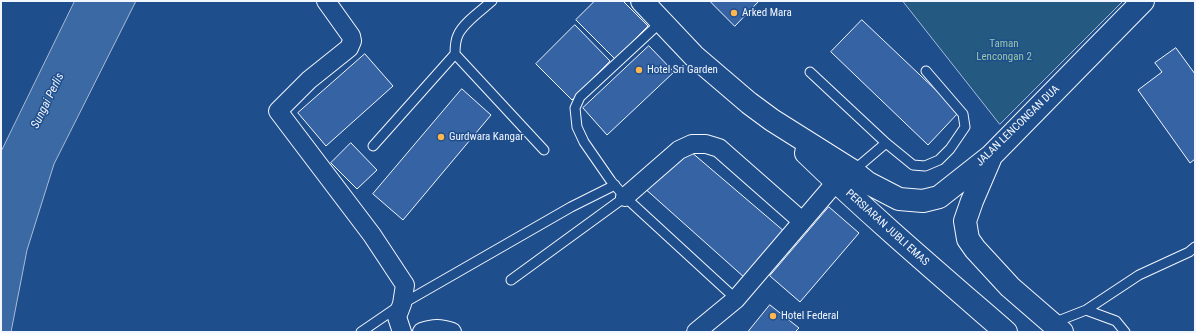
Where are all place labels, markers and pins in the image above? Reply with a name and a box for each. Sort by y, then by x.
place label: Arked Mara [742,6,792,20]
marker: Arked Mara [729,8,739,18]
place label: Hotel Sri Garden [647,63,718,77]
marker: Hotel Sri Garden [634,65,644,75]
place label: Gurdwara Kangar [449,130,524,144]
marker: Gurdwara Kangar [436,132,446,142]
place label: Hotel Federal [781,309,839,323]
marker: Hotel Federal [768,311,778,321]

